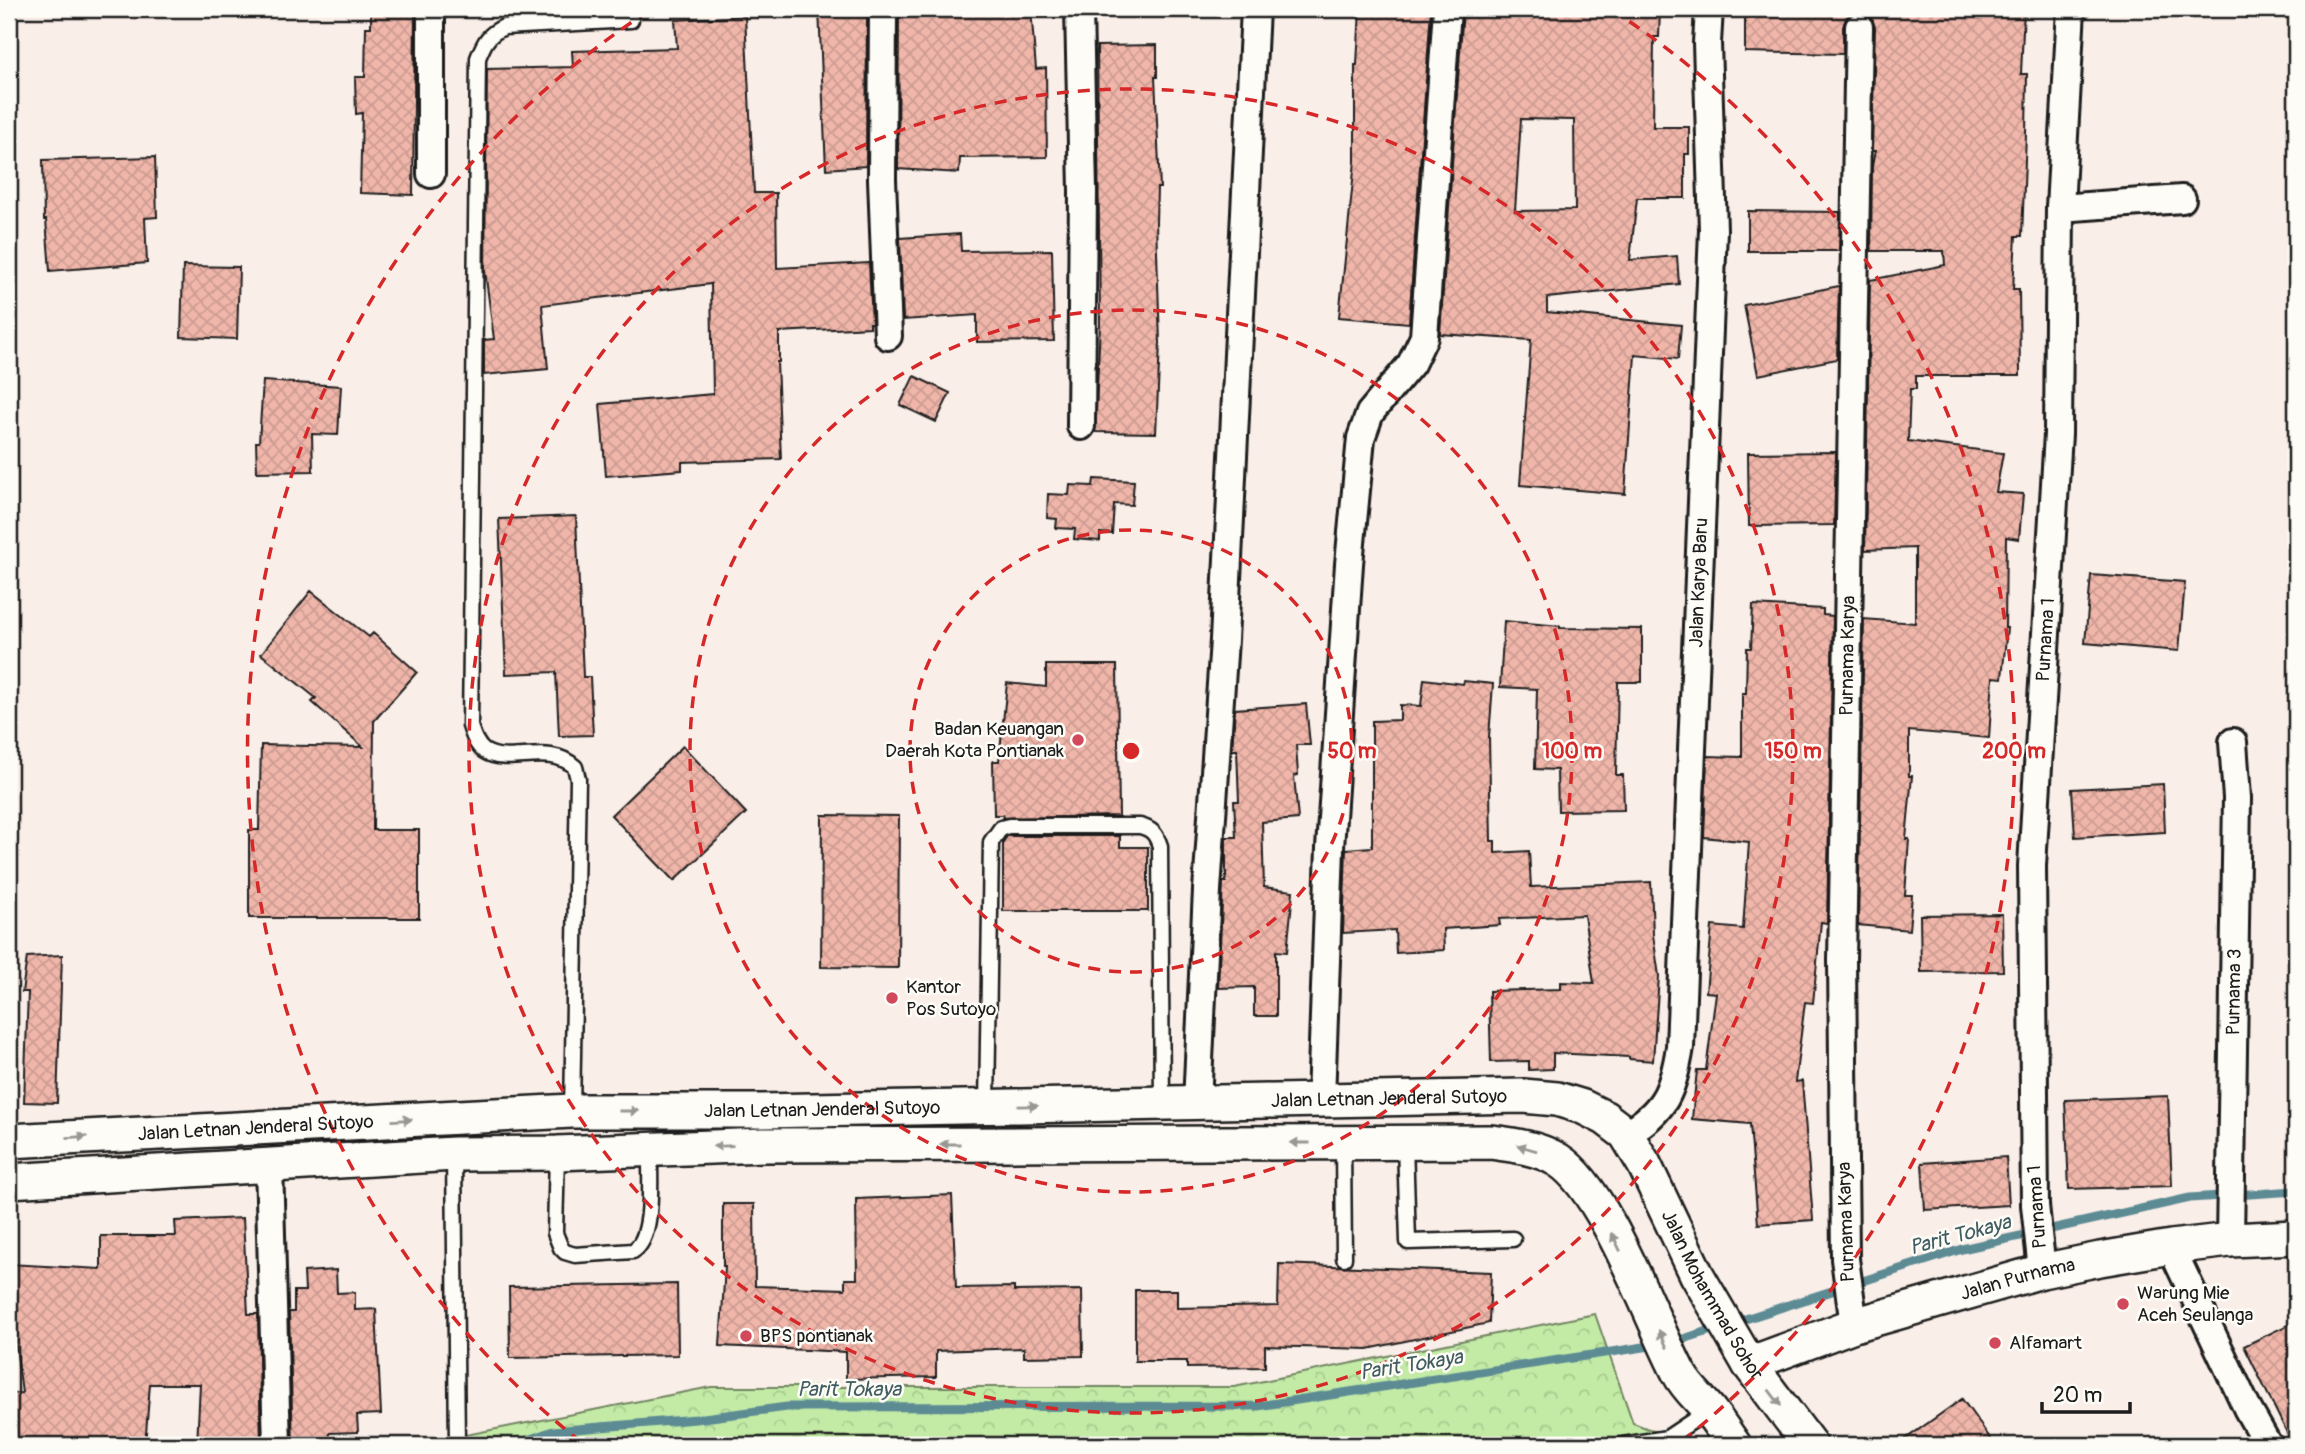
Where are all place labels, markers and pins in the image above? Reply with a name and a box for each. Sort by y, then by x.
place label: Badan Keuangan Daerah Kota Pontianak [885,717,1064,763]
marker: Badan Keuangan Daerah Kota Pontianak [1070,732,1086,748]
centre of rings [1119,739,1143,763]
place label: Kantor Pos Sutoyo [906,975,996,1021]
marker: Kantor Pos Sutoyo [884,990,900,1006]
place label: Warung Mie Aceh Seulanga [2137,1281,2253,1327]
marker: Warung Mie Aceh Seulanga [2115,1296,2131,1312]
place label: BPS pontianak [760,1324,873,1348]
marker: BPS pontianak [738,1328,754,1344]
place label: Alfamart [2009,1331,2082,1355]
marker: Alfamart [1987,1335,2003,1351]

